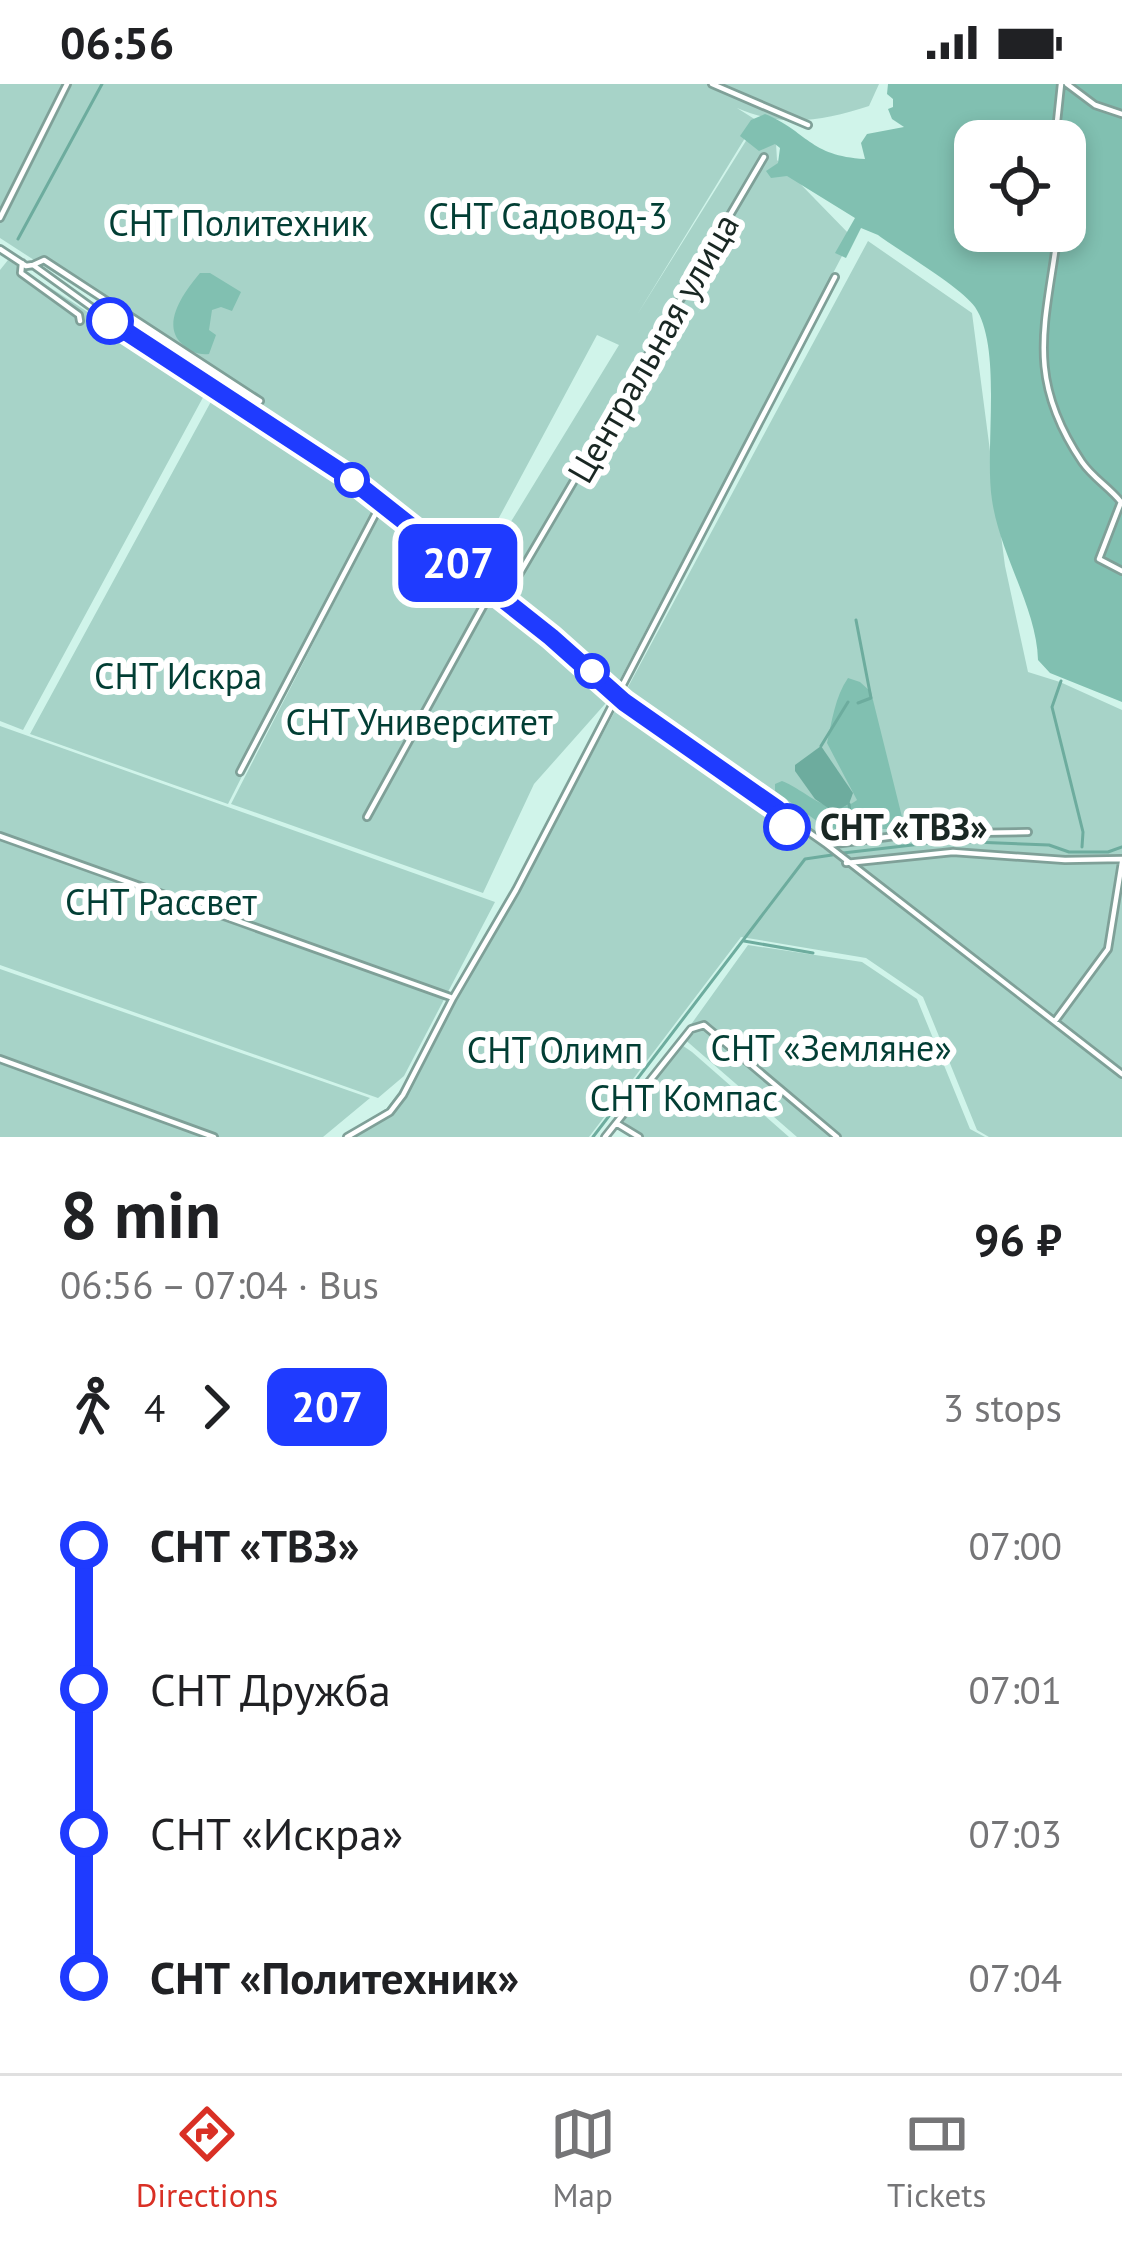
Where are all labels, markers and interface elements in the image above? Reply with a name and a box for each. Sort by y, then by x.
text: 06:56 [60,13,174,71]
map controls [954,120,1086,252]
button: locate [954,120,1086,252]
park label: СНТ Садовод-3 [428,192,668,239]
park label: СНТ Политехник [108,199,368,246]
street label: Центральная улица [556,204,749,491]
unlabelled marker [88,299,132,343]
unlabelled marker [336,464,368,496]
line badge: 207 [389,524,527,602]
text: 207 [422,535,494,590]
park label: СНТ Искра [94,652,262,699]
unlabelled marker [576,655,608,687]
park label: СНТ Университет [286,698,553,745]
place label: СНТ «ТВЗ» [820,803,987,850]
marker: СНТ «ТВЗ» [765,805,809,849]
park label: СНТ Рассвет [65,878,258,925]
park label: СНТ «Земляне» [710,1024,952,1071]
park label: СНТ Олимп [467,1026,643,1073]
park label: СНТ Компас [590,1074,778,1121]
text: 8 min [60,1171,221,1256]
text: 96 ₽ [974,1210,1062,1268]
text: 06:56 – 07:04 · Bus [60,1259,379,1310]
icon: walk [60,1374,126,1440]
icon: forward [183,1374,249,1440]
text: 207 [291,1379,363,1434]
text: 4 [144,1382,165,1433]
text: 3 stops [943,1382,1062,1433]
text: СНТ «ТВЗ» [150,1516,359,1574]
text: 07:00 [968,1520,1062,1571]
text: СНТ Дружба [150,1660,391,1718]
text: 07:01 [968,1664,1062,1715]
text: СНТ «Искра» [150,1804,403,1862]
text: 07:03 [968,1808,1062,1859]
text: СНТ «Политехник» [150,1948,519,2006]
text: 07:04 [968,1952,1062,2003]
tab: Directions [136,2101,278,2216]
tab: Map [550,2101,616,2216]
tab: Tickets [887,2101,986,2216]

